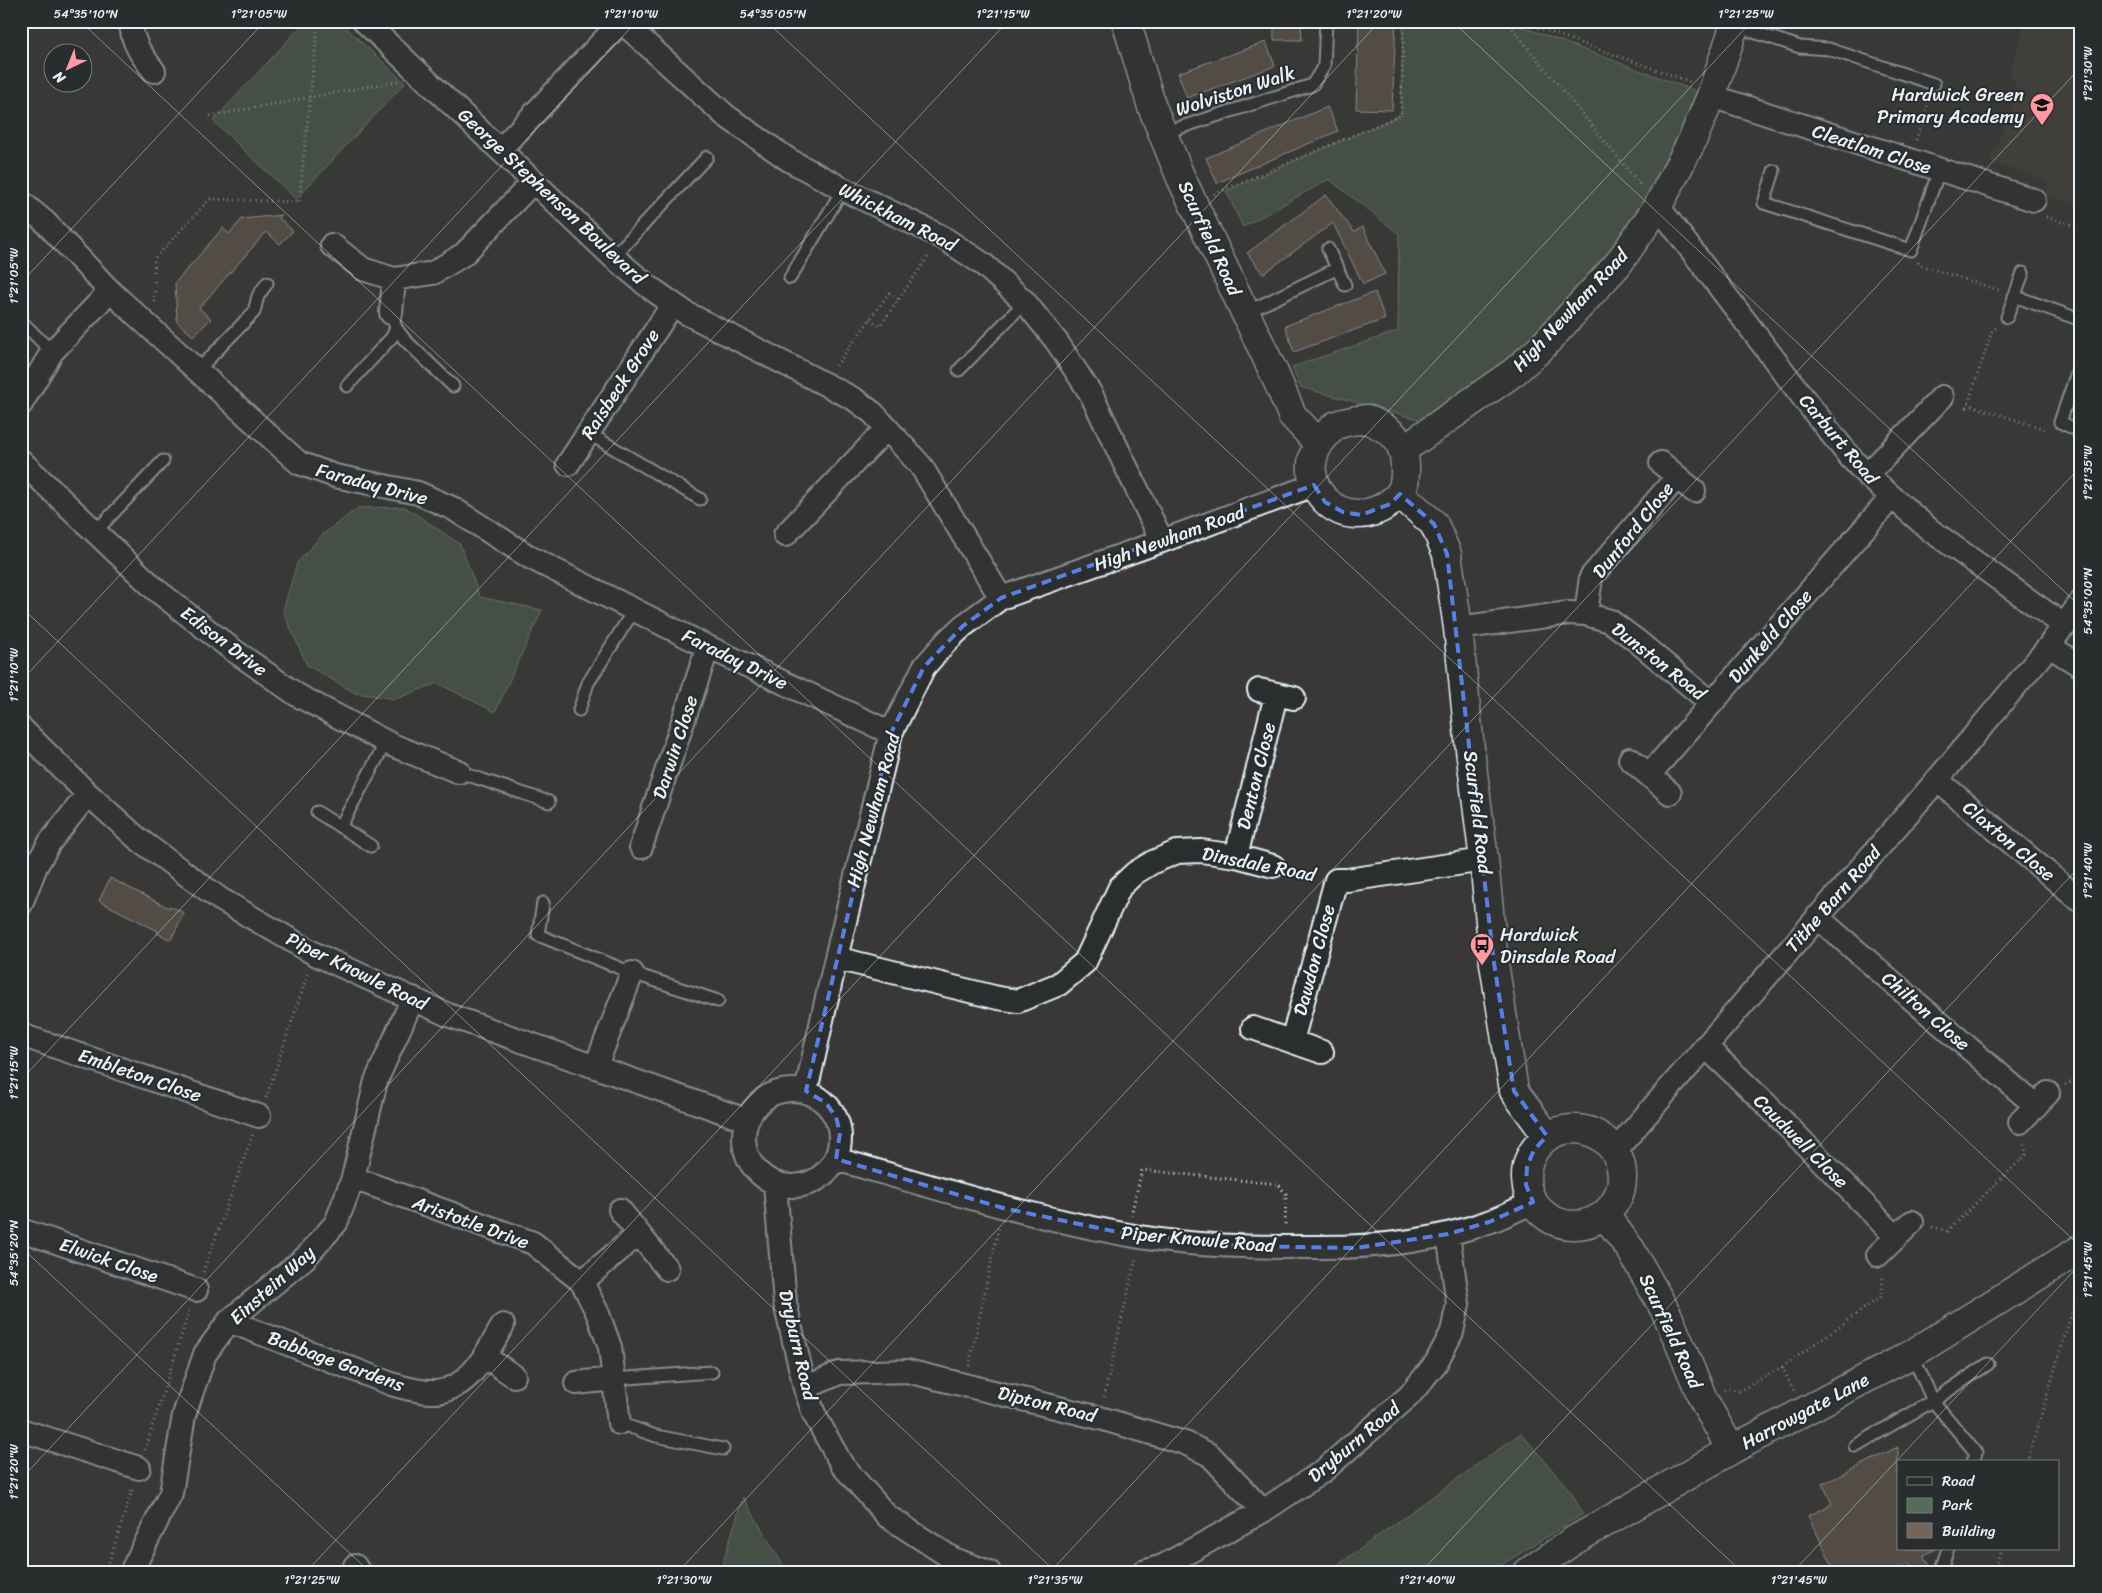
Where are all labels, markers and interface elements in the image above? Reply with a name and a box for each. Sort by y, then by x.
text: 54°35'10"N [54,3,119,25]
text: 1°21'05"W [231,3,288,25]
text: 1°21'10"W [604,3,659,25]
text: 54°35'05"N [740,3,807,25]
text: 1°21'15"W [976,3,1031,25]
text: 1°21'20"W [1346,3,1403,25]
text: 1°21'25"W [1718,3,1774,25]
north arrow [42,42,92,92]
text: 1°21'30"W [2077,46,2099,102]
street label: Wolviston Walk [1171,56,1300,126]
text: N [47,64,72,90]
place label: Hardwick Green Primary Academy [1877,78,2024,133]
school or university icon: Hardwick Green Primary Academy [2029,92,2055,126]
street label: George Stephenson Boulevard [450,99,655,294]
street label: Cleatlam Close [1808,114,1936,184]
street label: Whickham Road [833,173,965,262]
street label: Scurfield Road [1169,175,1252,302]
street label: High Newham Road [1504,239,1638,379]
text: 1°21'05"W [3,247,25,304]
street label: Raisbeck Grove [572,322,668,446]
street label: Carburt Road [1791,386,1888,493]
text: 1°21'35"W [2077,445,2099,500]
street label: Faraday Drive [312,453,432,515]
street label: Dunford Close [1583,474,1683,586]
street label: High Newham Road [1089,495,1251,581]
text: 54°35'00"N [2077,567,2099,634]
street label: Dunkeld Close [1719,581,1821,691]
street label: Edison Drive [173,597,275,685]
street label: Dunston Road [1604,613,1715,710]
street label: Faraday Drive [676,619,794,699]
text: 1°21'10"W [3,647,25,702]
street label: Darwin Close [643,691,707,803]
street label: Denton Close [1227,719,1285,833]
street label: High Newham Road [836,727,910,891]
street label: Scurfield Road [1454,748,1502,877]
street label: Claxton Close [1955,792,2063,890]
street label: Dinsdale Road [1199,837,1320,891]
street label: Tithe Barn Road [1777,837,1890,960]
text: 1°21'40"W [2077,842,2099,899]
street label: Dawdon Close [1283,900,1345,1019]
place label: Hardwick Dinsdale Road [1500,918,1616,973]
street label: Piper Knowle Road [280,922,435,1021]
bus stop icon: Hardwick Dinsdale Road [1469,932,1495,966]
street label: Chilton Close [1874,963,1978,1059]
street label: Embleton Close [74,1038,206,1112]
text: 1°21'15"W [3,1045,25,1100]
street label: Caudwell Close [1745,1085,1857,1197]
street label: Aristotle Drive [407,1185,534,1259]
street label: Piper Knowle Road [1120,1216,1278,1262]
text: 54°35'20"N [3,1219,25,1286]
street label: Elwick Close [55,1228,163,1292]
street label: Einstein Way [221,1237,323,1333]
text: 1°21'45"W [2077,1241,2099,1298]
street label: Scurfield Road [1630,1268,1713,1395]
street label: Dryburn Road [769,1286,827,1406]
street label: Babbage Gardens [263,1321,409,1401]
street label: Harrowgate Lane [1735,1363,1875,1459]
street label: Dipton Road [994,1376,1102,1433]
street label: Dryburn Road [1300,1392,1409,1491]
text: 1°21'20"W [3,1443,25,1500]
legend [1897,1460,2060,1550]
text: Road [1942,1468,1975,1494]
text: Park [1942,1492,1973,1518]
text: Building [1942,1518,1996,1544]
text: 1°21'25"W [284,1569,340,1591]
text: 1°21'30"W [656,1569,712,1591]
text: 1°21'35"W [1028,1569,1083,1591]
text: 1°21'40"W [1399,1569,1456,1591]
text: 1°21'45"W [1771,1569,1828,1591]

